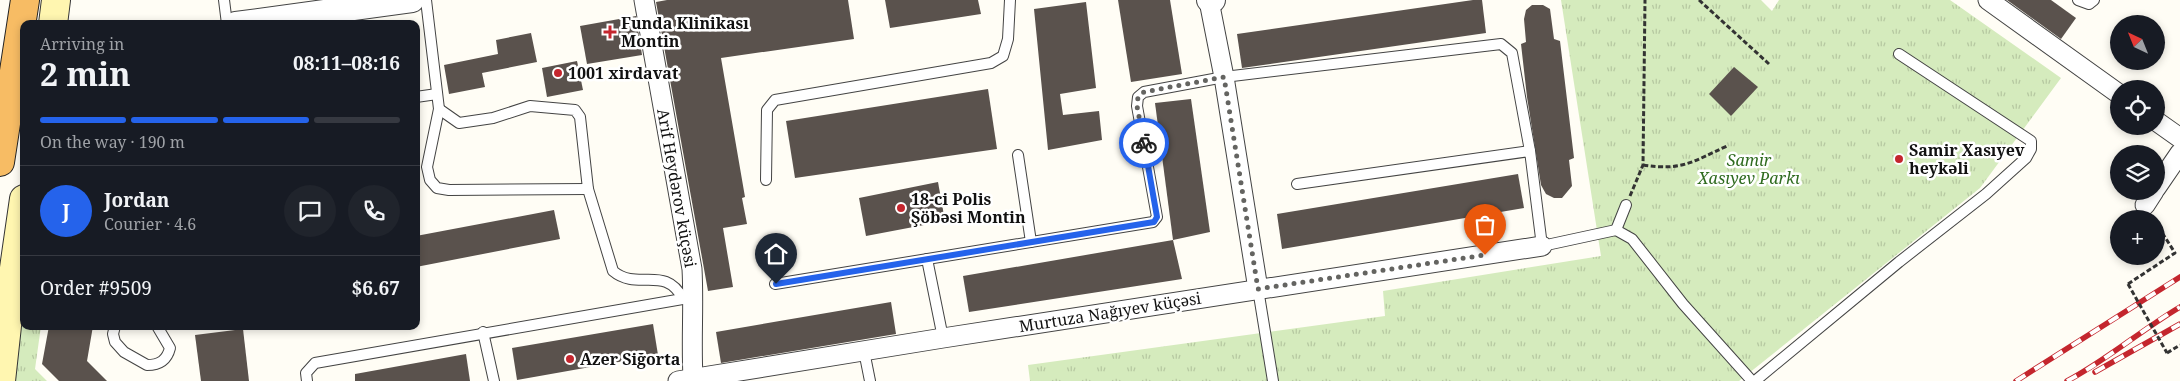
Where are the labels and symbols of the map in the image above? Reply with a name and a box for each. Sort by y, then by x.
place label: Funda Klinikası Montin [621,12,749,52]
north arrow [2110,15,2165,70]
marker: Funda Klinikası Montin [603,25,617,39]
place label: 1001 xirdavat [568,62,679,84]
marker: 1001 xirdavat [552,67,564,79]
street label: Arif Heydərov küçəsi [652,107,702,269]
courier [1119,118,1169,168]
place label: Samir Xasıyev heykəli [1909,139,2025,179]
park label: Samir Xasıyev Parkı [1697,149,1800,189]
marker: Samir Xasıyev heykəli [1893,153,1905,165]
place label: 18-ci Polis Şöbəsi Montin [911,188,1026,228]
marker: 18-ci Polis Şöbəsi Montin [895,202,907,214]
pin [1464,204,1506,255]
pin [755,233,797,284]
street label: Murtuza Nağıyev küçəsi [1017,287,1203,337]
place label: Azer Siğorta [580,348,681,370]
marker: Azer Siğorta [564,353,576,365]

